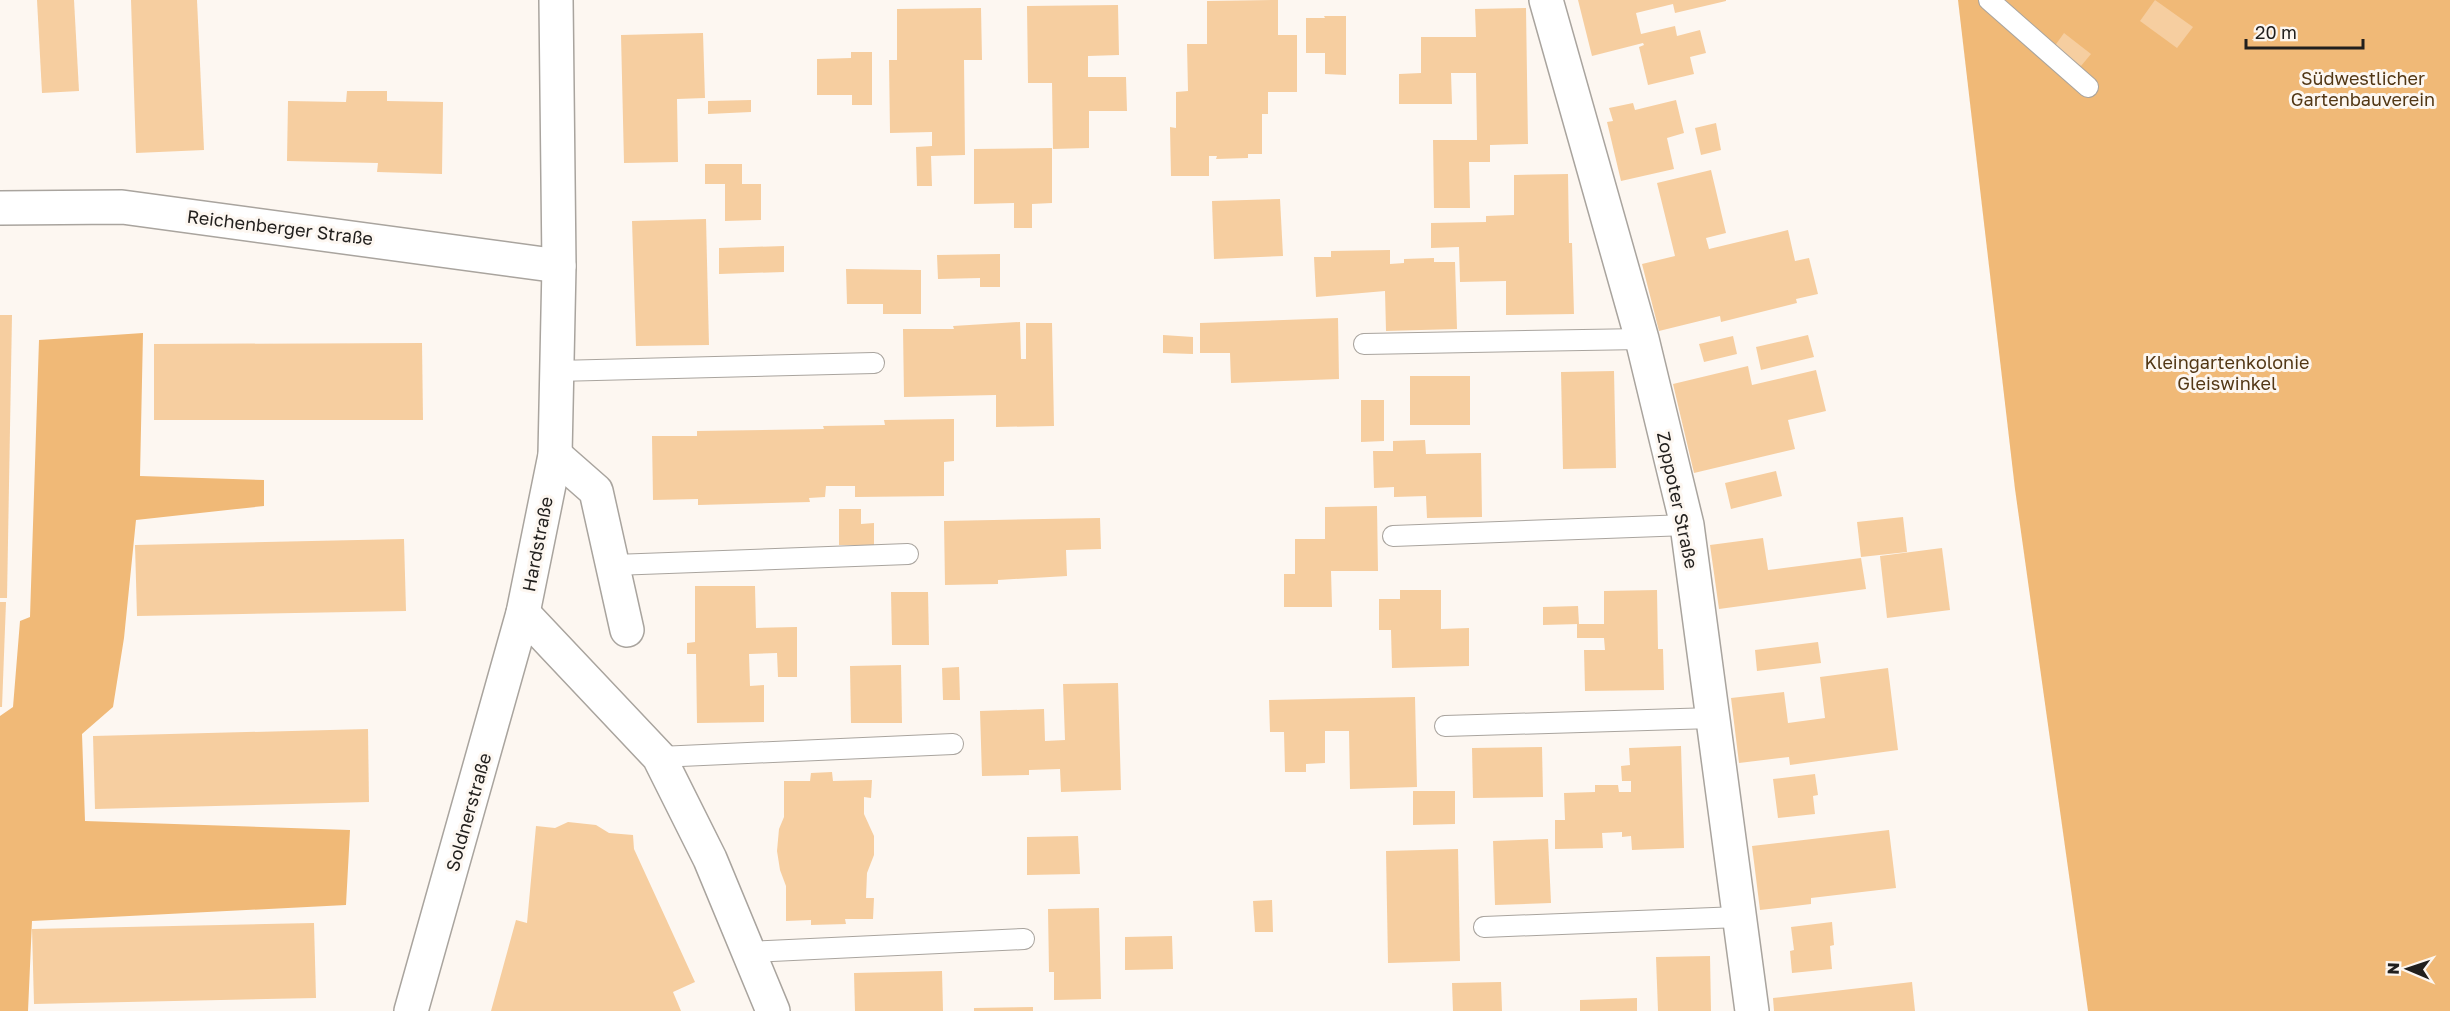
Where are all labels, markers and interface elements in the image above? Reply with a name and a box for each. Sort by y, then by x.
scale bar [2246,12,2363,50]
text: 20 m [2255,21,2297,43]
park label: Südwestlicher Gartenbauverein [2291,67,2435,110]
street label: Reichenberger Straße [186,205,374,249]
park label: Kleingartenkolonie Gleiswinkel [2145,351,2309,394]
street label: Zoppoter Straße [1653,429,1703,571]
street label: Hardstraße [517,495,557,593]
street label: Soldnerstraße [441,750,495,874]
north arrow [2378,939,2438,999]
text: N [2383,962,2403,975]

